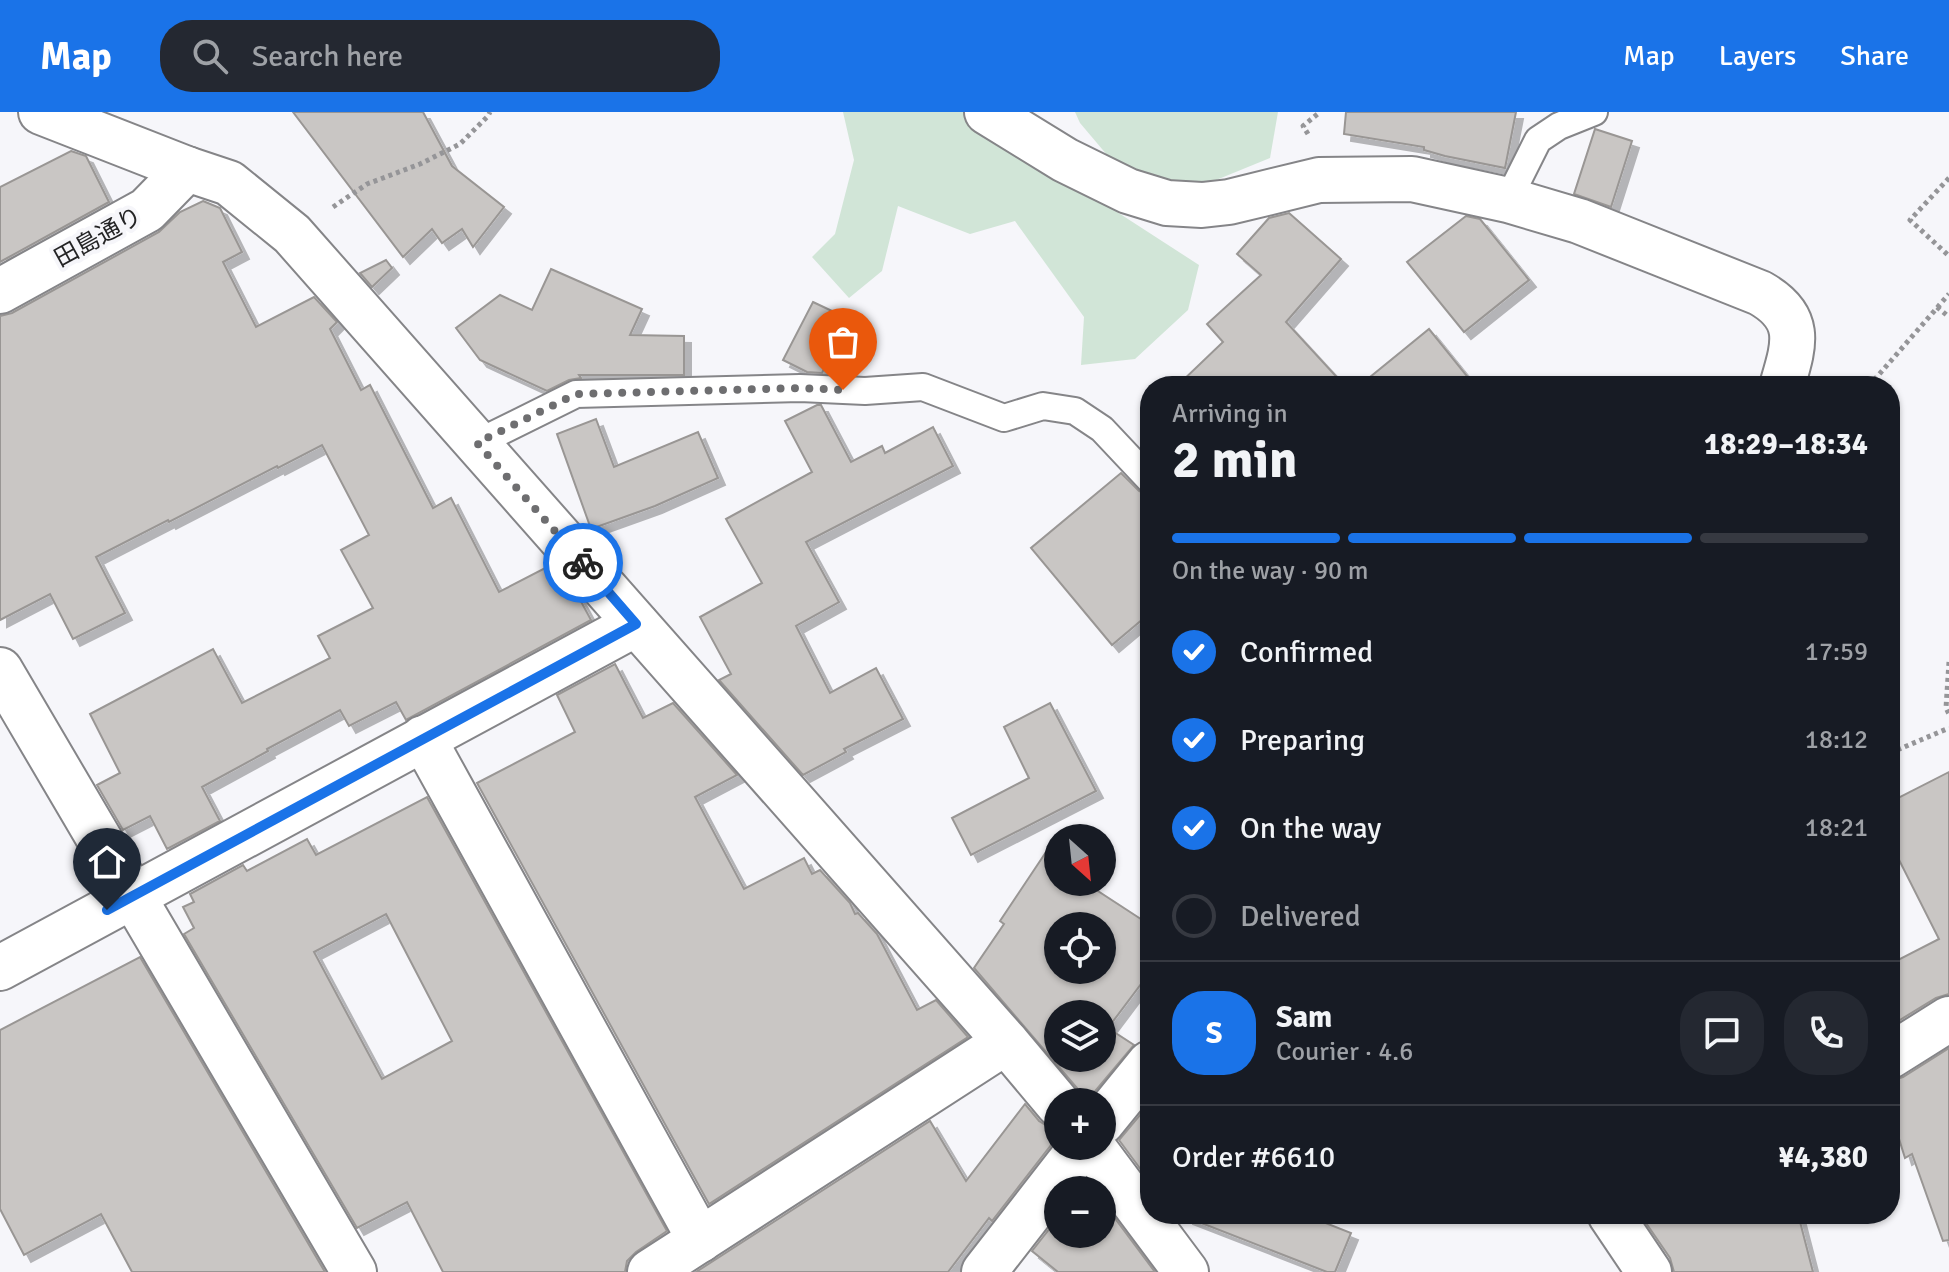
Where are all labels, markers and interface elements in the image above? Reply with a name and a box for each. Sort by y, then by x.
search box [160,20,720,92]
text: Map [40,33,112,80]
icon: search [188,34,232,78]
text: Search here [252,38,403,75]
text: Map [1623,39,1675,73]
text: Layers [1719,39,1796,73]
text: Share [1840,39,1909,73]
street label: 田島通り [49,201,147,273]
pin [809,308,877,390]
icon: bag [821,320,865,364]
text: Arriving in [1172,398,1288,430]
text: 18:29–18:34 [1704,426,1868,463]
text: 2 min [1172,428,1298,492]
courier [543,523,623,603]
icon: bike [561,541,605,585]
text: On the way · 90 m [1172,555,1368,587]
icon: check [1172,630,1216,674]
text: Confirmed [1240,634,1373,671]
text: 17:59 [1805,636,1868,668]
icon: check [1172,718,1216,762]
text: Preparing [1240,722,1365,759]
text: 18:12 [1805,724,1868,756]
icon: check [1172,806,1216,850]
text: On the way [1240,810,1381,847]
text: 18:21 [1805,812,1868,844]
north arrow [1044,824,1116,896]
map controls [1044,824,1116,1248]
pin [73,828,141,910]
icon: home [85,840,129,884]
text: Delivered [1240,898,1361,935]
button: locate [1044,912,1116,984]
button: chat [1680,991,1764,1075]
button: phone [1784,991,1868,1075]
text: Sam [1276,999,1332,1036]
button: layers [1044,1000,1116,1072]
text: S [1206,1015,1222,1052]
text: Courier · 4.6 [1276,1036,1413,1068]
button: + [1044,1088,1116,1160]
text: Order #6610 [1172,1139,1335,1176]
text: ¥4,380 [1778,1139,1868,1176]
button: − [1044,1176,1116,1248]

